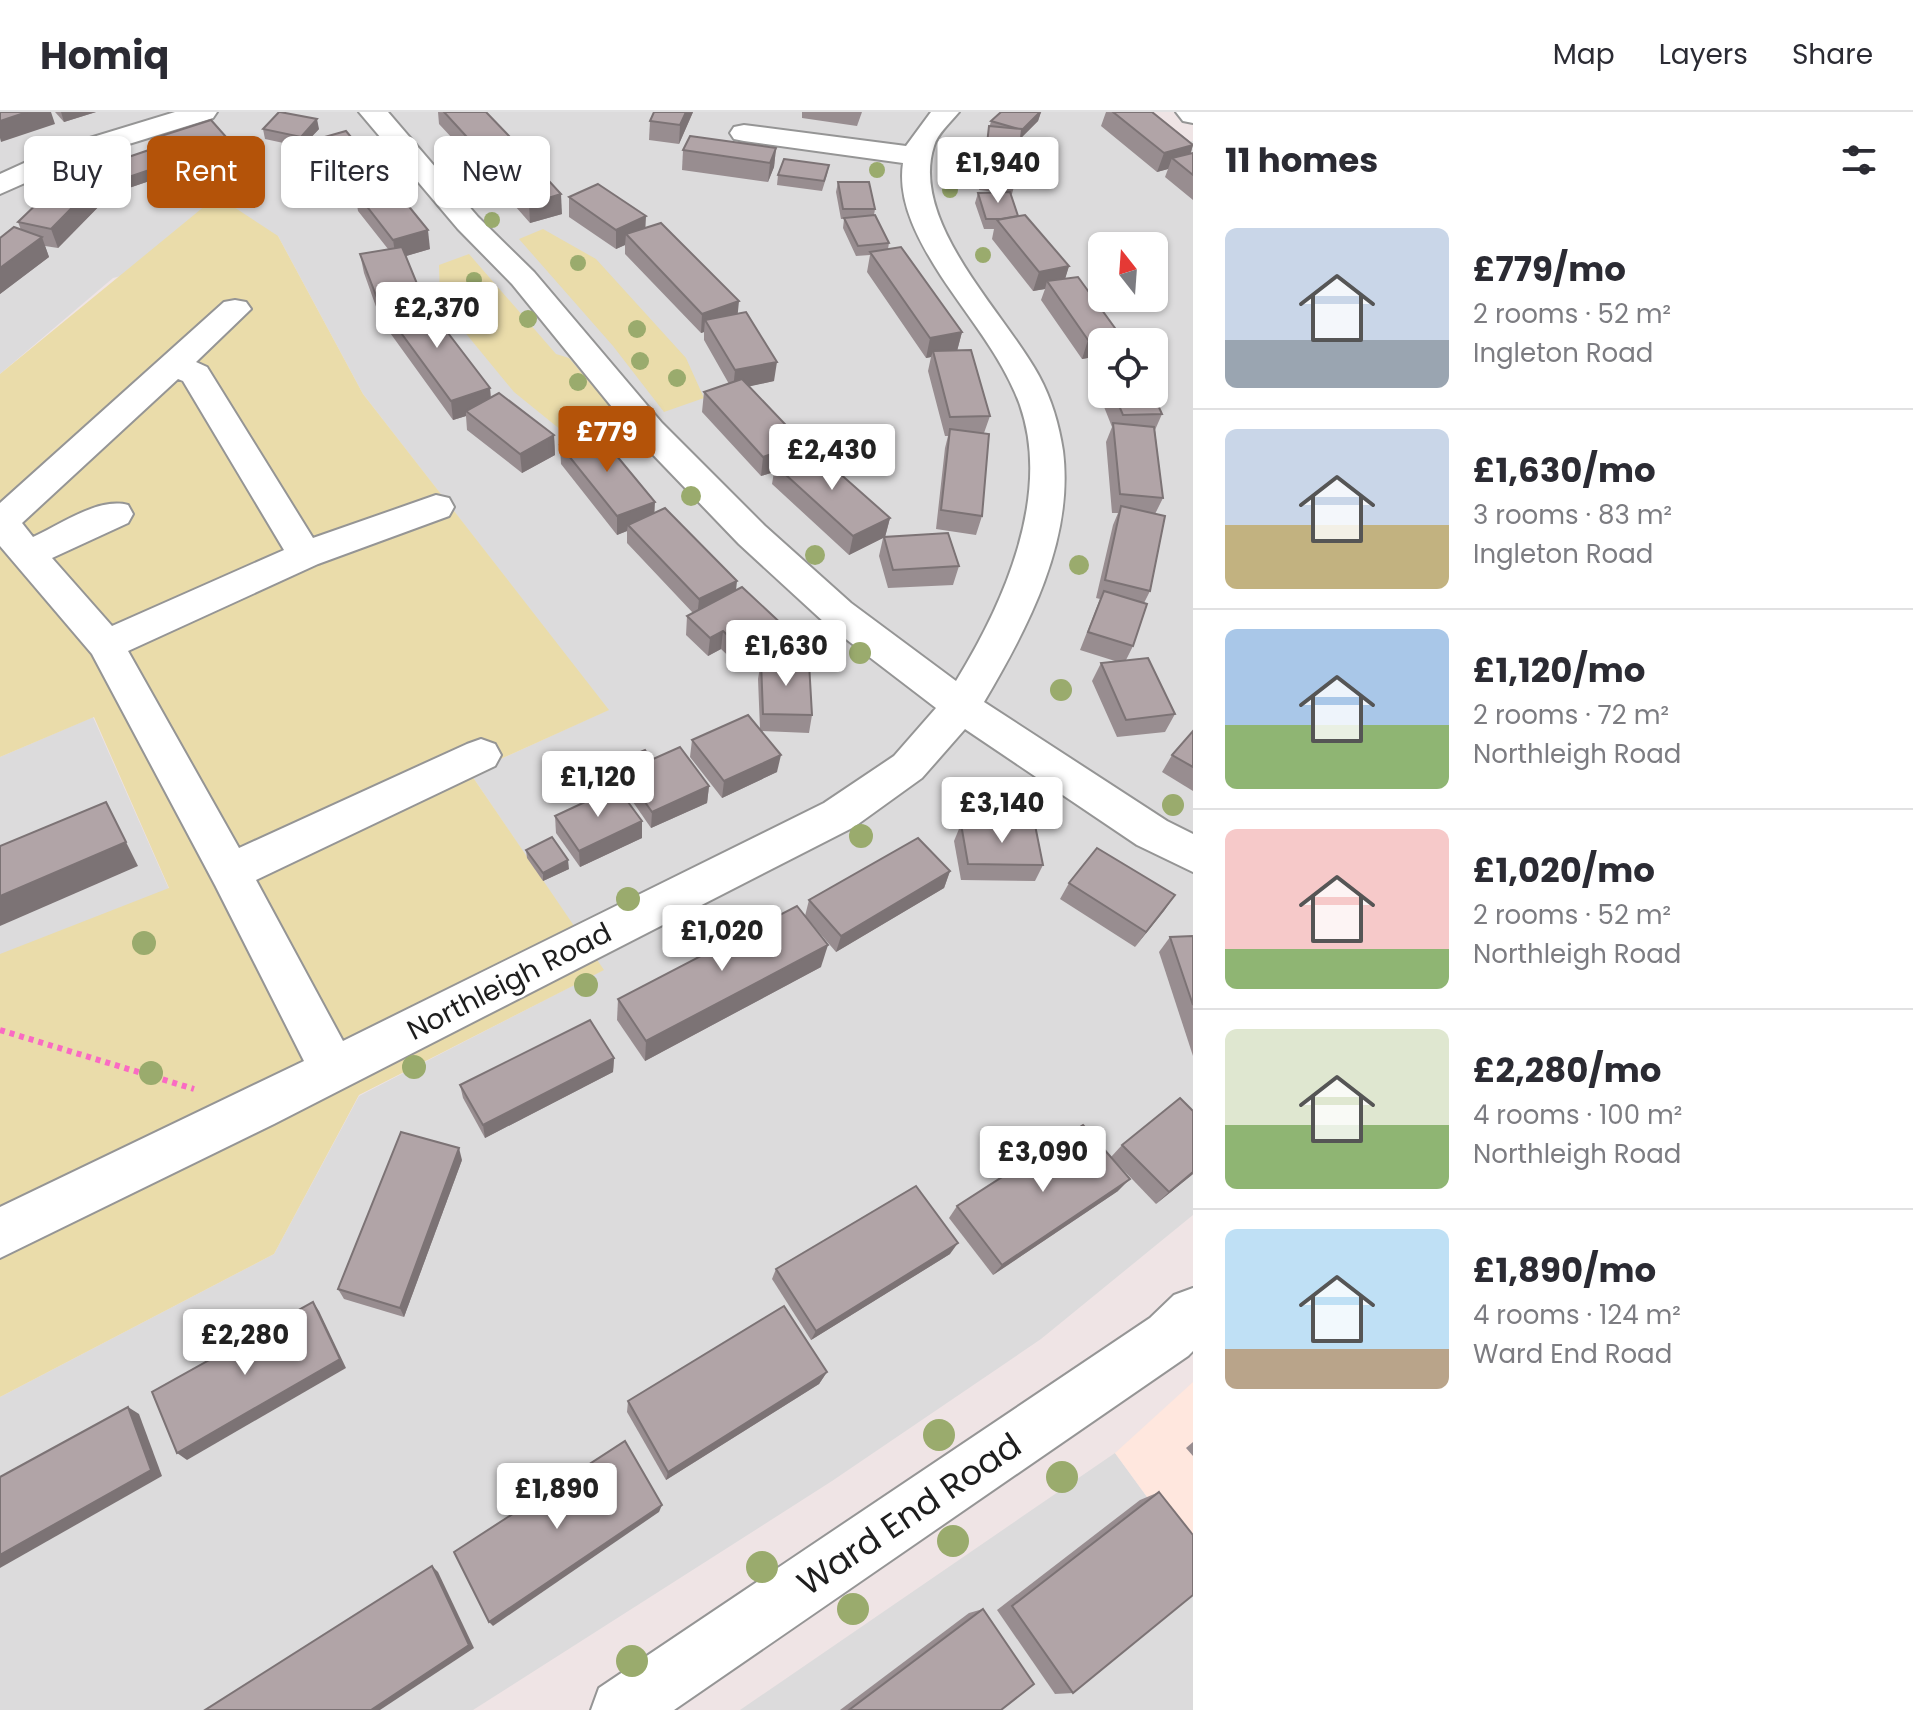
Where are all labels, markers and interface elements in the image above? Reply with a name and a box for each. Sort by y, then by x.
text: Homiq [40,29,169,82]
text: Map [1553,35,1615,74]
text: Layers [1659,35,1748,74]
text: Share [1792,35,1873,74]
chip: Buy [24,136,131,208]
chip: Rent [147,136,265,208]
chip: Filters [281,136,418,208]
chip: New [434,136,550,208]
text: 11 homes [1225,136,1378,184]
pin: £1,940 [933,137,1063,205]
icon: filters [1837,138,1881,182]
text: £1,940 [955,145,1041,181]
north arrow [1088,232,1168,312]
map controls [1088,232,1168,408]
text: £779/mo [1473,245,1626,293]
icon: home [1289,260,1385,356]
pin: £2,370 [372,282,502,350]
text: £2,370 [394,290,480,326]
text: 2 rooms · 52 m² [1473,296,1671,332]
button: locate [1088,328,1168,408]
text: Ingleton Road [1473,335,1653,371]
pin: £779 [560,406,654,474]
text: £779 [576,414,638,450]
pin: £2,430 [767,424,897,492]
text: £2,430 [787,432,877,468]
text: £1,630/mo [1473,446,1656,494]
icon: home [1289,461,1385,557]
text: 3 rooms · 83 m² [1473,497,1672,533]
text: Ingleton Road [1473,536,1653,572]
pin: £1,630 [721,620,851,688]
text: £1,630 [744,628,828,664]
text: £1,120/mo [1473,646,1646,694]
icon: home [1289,661,1385,757]
text: 2 rooms · 72 m² [1473,697,1669,733]
text: Northleigh Road [1473,736,1681,772]
pin: £1,120 [533,751,663,819]
text: £1,120 [560,759,636,795]
pin: £3,140 [937,777,1067,845]
text: £3,140 [960,785,1044,821]
text: £1,020/mo [1473,846,1655,894]
icon: home [1289,861,1385,957]
text: 2 rooms · 52 m² [1473,897,1671,933]
pin: £1,020 [657,905,787,973]
street label: Northleigh Road [400,913,618,1050]
text: £1,020 [680,913,764,949]
text: Northleigh Road [1473,936,1681,972]
text: £2,280/mo [1473,1046,1661,1094]
icon: home [1289,1061,1385,1157]
text: 4 rooms · 100 m² [1473,1097,1682,1133]
pin: £3,090 [978,1126,1108,1194]
text: £3,090 [998,1134,1088,1170]
text: Northleigh Road [1473,1136,1681,1172]
text: £1,890/mo [1473,1246,1656,1294]
icon: home [1289,1261,1385,1357]
text: 4 rooms · 124 m² [1473,1297,1681,1333]
pin: £2,280 [180,1309,310,1377]
text: £2,280 [201,1317,289,1353]
text: Ward End Road [1473,1336,1672,1372]
street label: Ward End Road [788,1421,1030,1607]
pin: £1,890 [492,1463,622,1531]
text: £1,890 [515,1471,599,1507]

